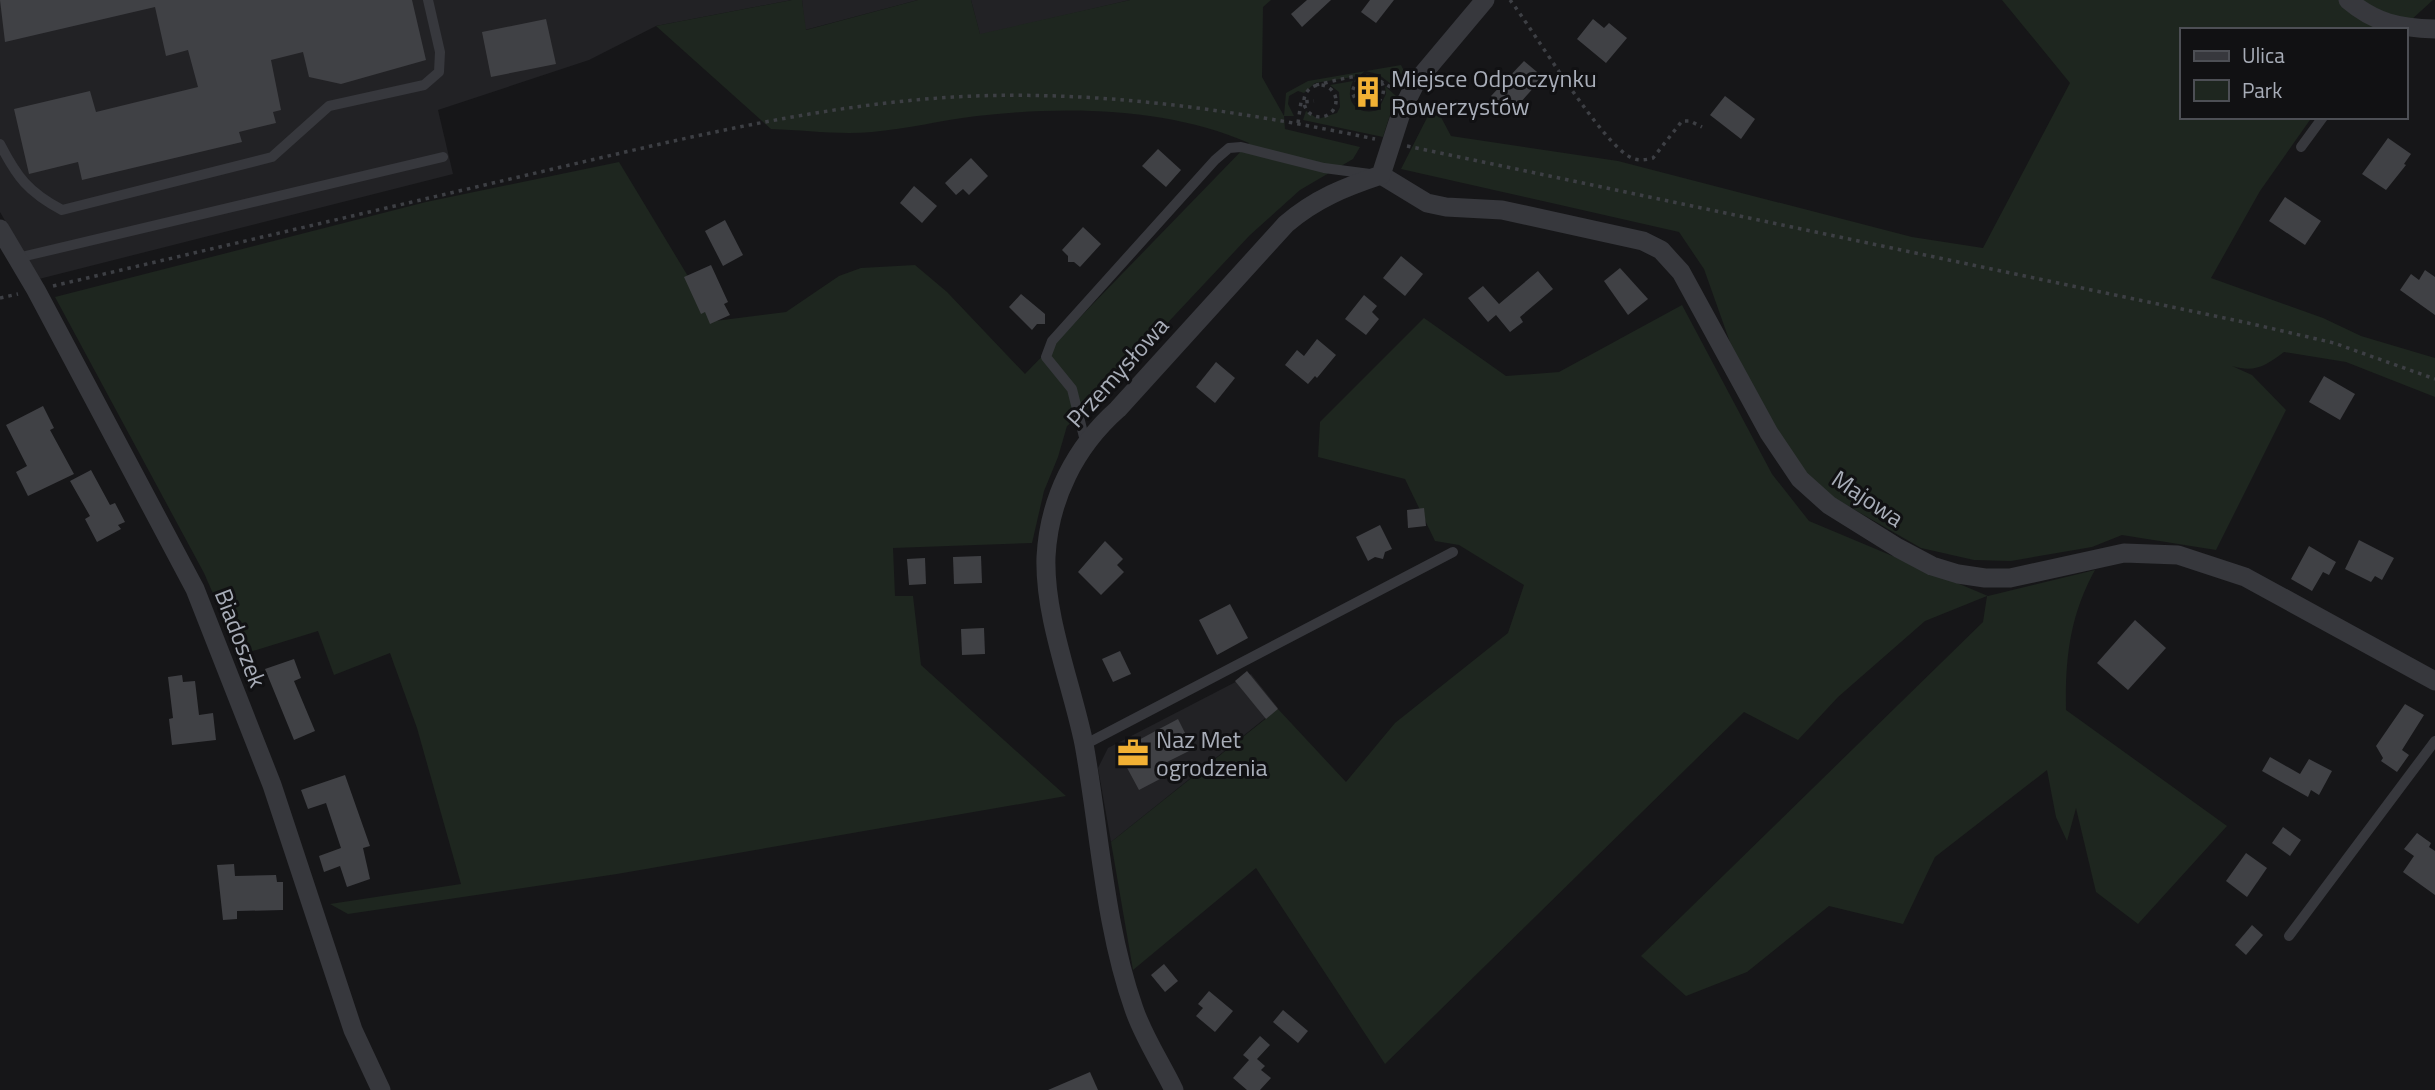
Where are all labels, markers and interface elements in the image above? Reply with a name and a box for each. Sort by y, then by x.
legend [2180,28,2407,119]
text: Ulica [2242,39,2285,71]
place label: Miejsce Odpoczynku Rowerzystów [1391,60,1597,124]
text: Park [2242,74,2282,106]
building icon: Miejsce Odpoczynku Rowerzystów [1351,75,1385,109]
street label: Przemysłowa [1057,309,1177,435]
street label: Majowa [1825,461,1911,535]
street label: Biadoszek [206,583,276,693]
place label: Naz Met ogrodzenia [1156,721,1268,785]
office icon: Naz Met ogrodzenia [1116,736,1150,770]

